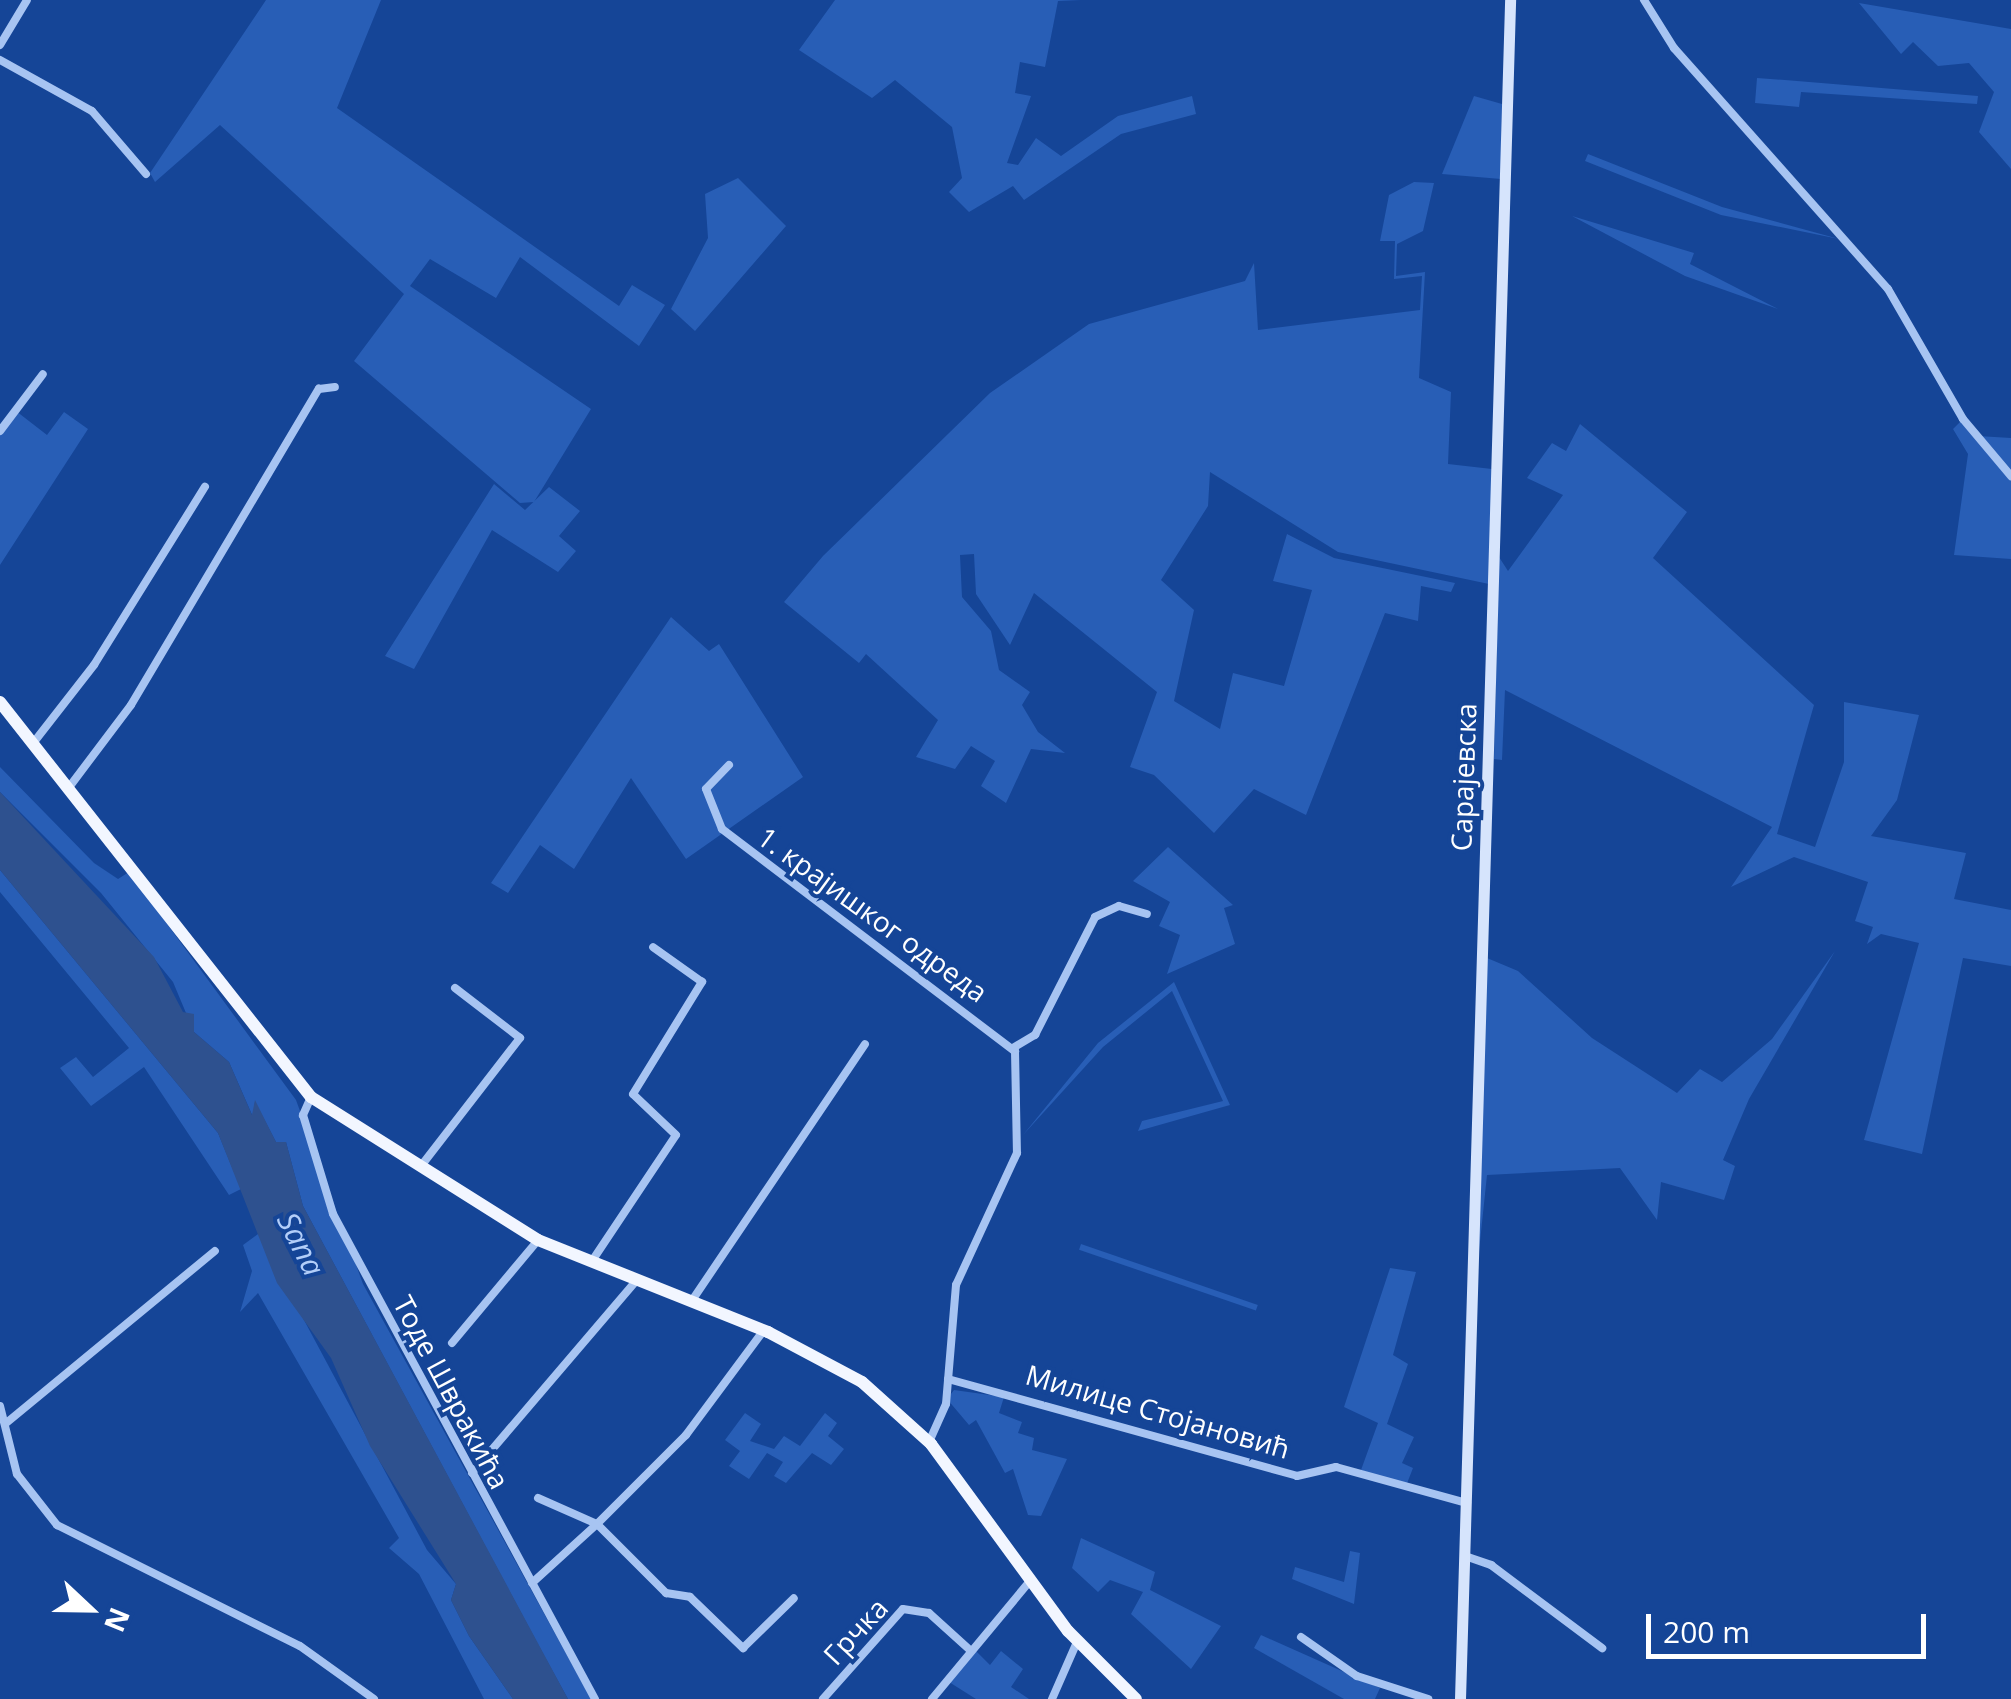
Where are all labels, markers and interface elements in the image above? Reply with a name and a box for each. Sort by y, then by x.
street label: Сарајевска [1444,702,1482,852]
street label: 1. крајишког одреда [752,819,994,1009]
water label: Sana [270,1206,332,1282]
street label: Тоде Швракића [387,1290,517,1494]
street label: Милице Стојановић [1022,1357,1294,1465]
north arrow [40,1559,140,1659]
street label: Грчка [816,1591,894,1671]
scale bar [1651,1594,1931,1656]
text: N [96,1603,140,1638]
text: 200 m [1663,1611,1750,1652]

